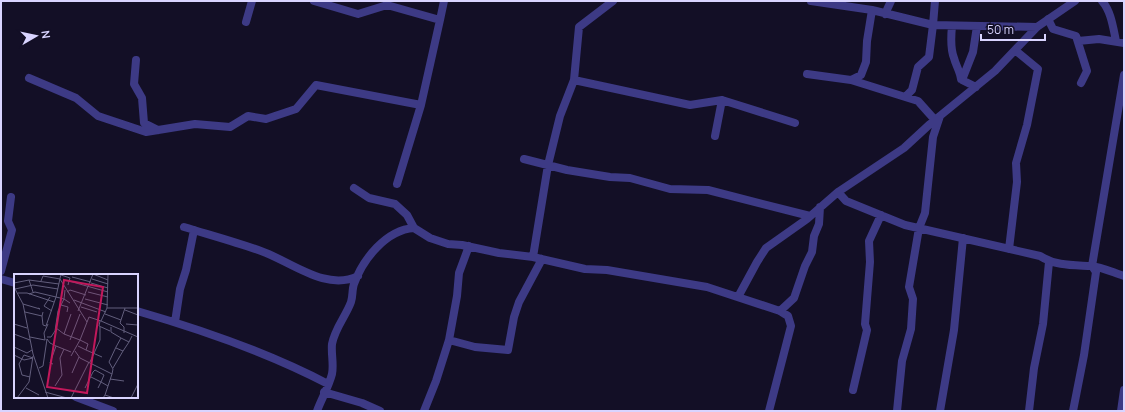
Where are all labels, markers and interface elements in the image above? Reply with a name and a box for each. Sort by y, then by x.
north arrow [16,16,56,56]
scale bar [981,16,1045,42]
text: 50 m [987,21,1014,38]
text: N [38,29,54,40]
inset map [14,274,138,398]

